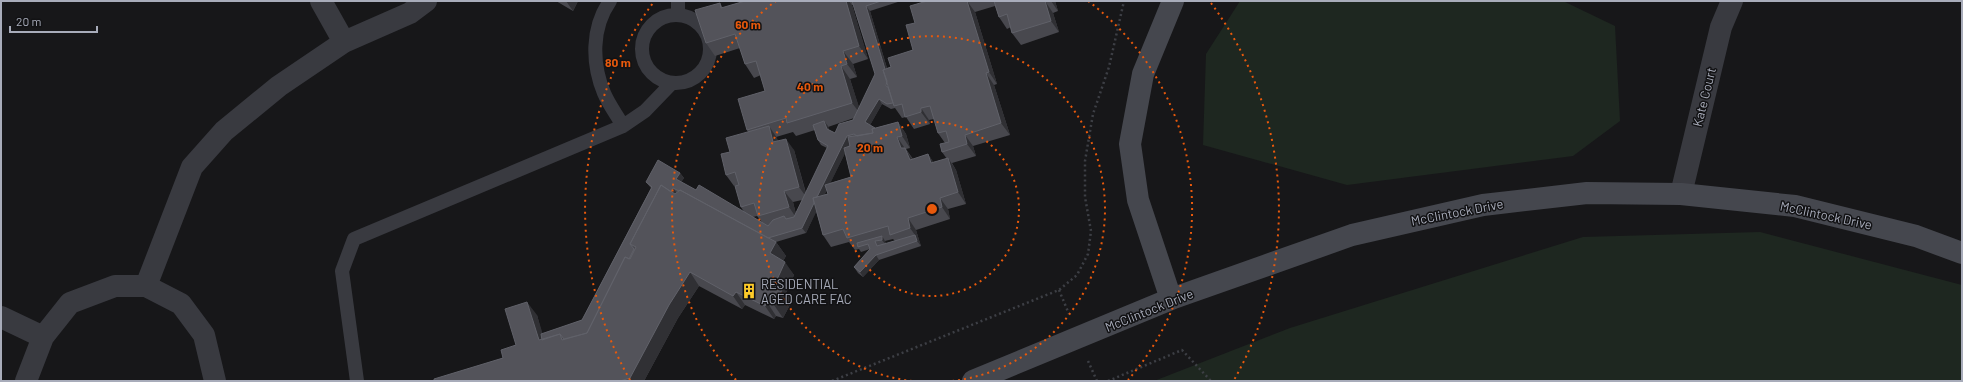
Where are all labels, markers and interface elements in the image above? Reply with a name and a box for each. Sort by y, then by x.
scale bar [10,8,97,34]
text: 20 m [16,14,42,28]
text: 60 m [735,17,761,31]
text: 80 m [605,55,631,69]
street label: Kate Court [1689,66,1719,128]
text: 40 m [797,79,823,93]
text: 20 m [857,140,883,154]
street label: McClintock Drive [1409,195,1505,229]
street label: McClintock Drive [1779,197,1874,233]
centre of rings [925,202,939,216]
place label: RESIDENTIAL AGED CARE FAC [761,276,852,307]
building icon: RESIDENTIAL AGED CARE FAC [740,282,758,300]
street label: McClintock Drive [1103,285,1196,335]

